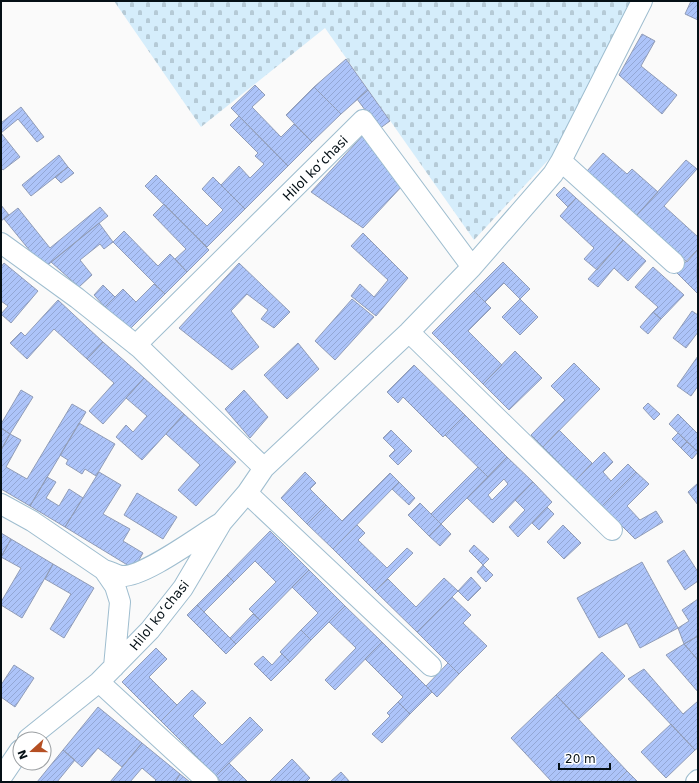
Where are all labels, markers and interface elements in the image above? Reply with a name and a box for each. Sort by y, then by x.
street label: Hilol koʻchasi [280,133,351,204]
street label: Hilol koʻchasi [127,577,192,653]
north arrow [12,731,52,771]
scale bar [559,745,610,771]
text: N [15,748,31,761]
text: 20 m [565,752,596,766]

